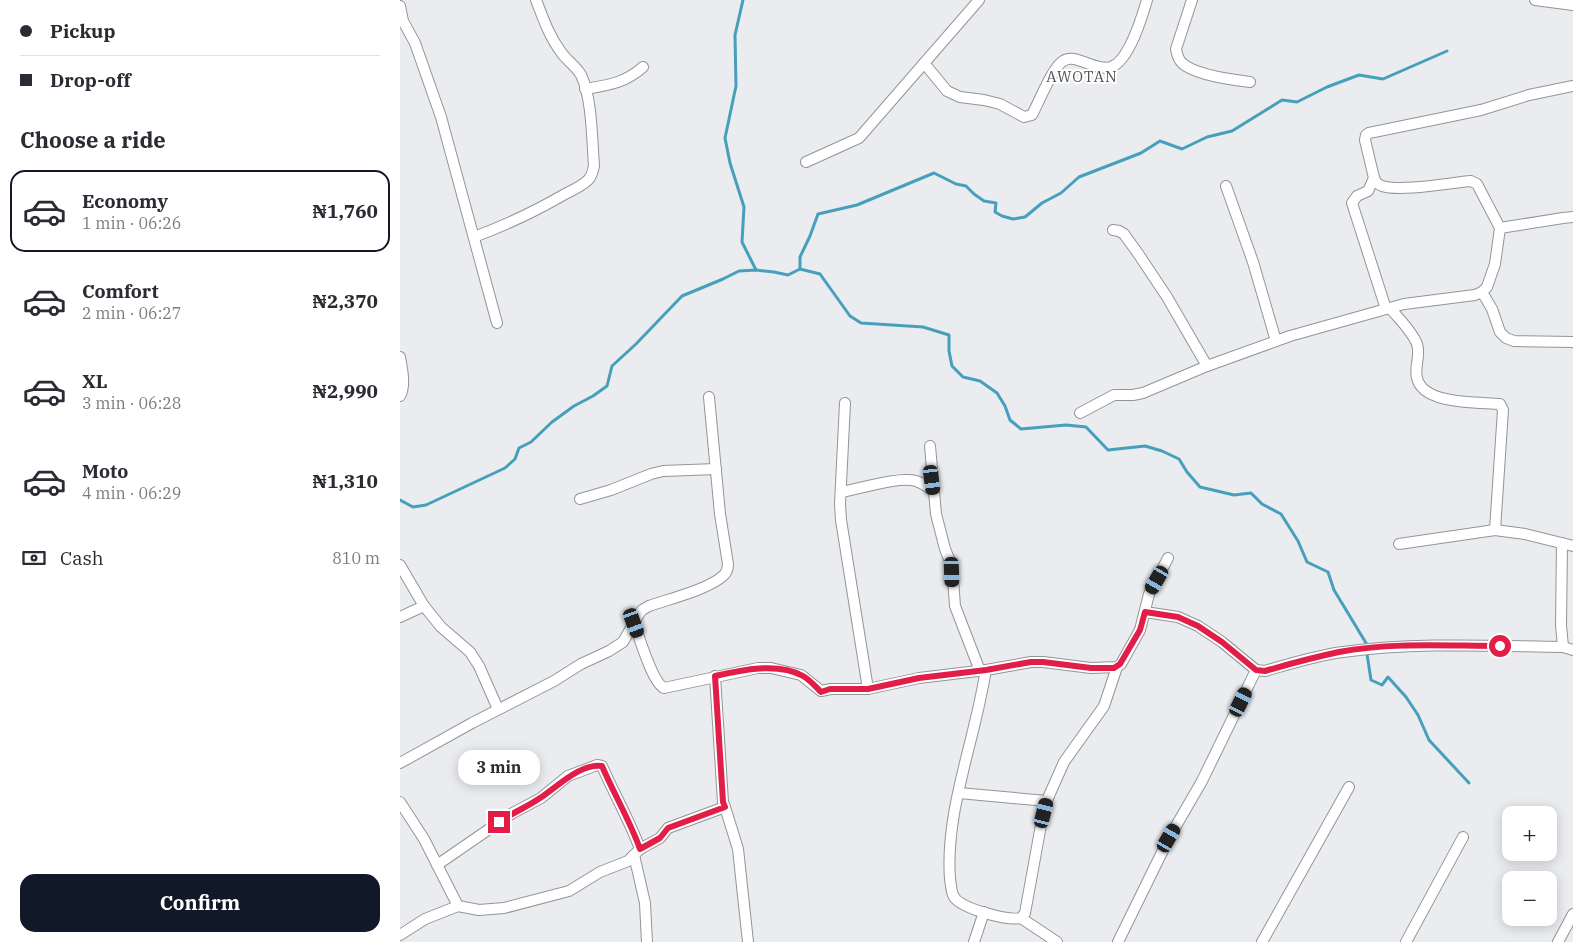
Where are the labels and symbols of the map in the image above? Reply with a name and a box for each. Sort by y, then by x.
district label: AWOTAN [1046,67,1118,86]
car [922,464,941,496]
car [943,557,960,587]
car [1143,563,1170,597]
car [621,606,646,640]
route start [1489,635,1511,657]
car [1227,685,1254,719]
callout: 3 min [458,750,540,784]
car [1033,797,1054,829]
route end [488,811,510,833]
car [1155,821,1182,855]

